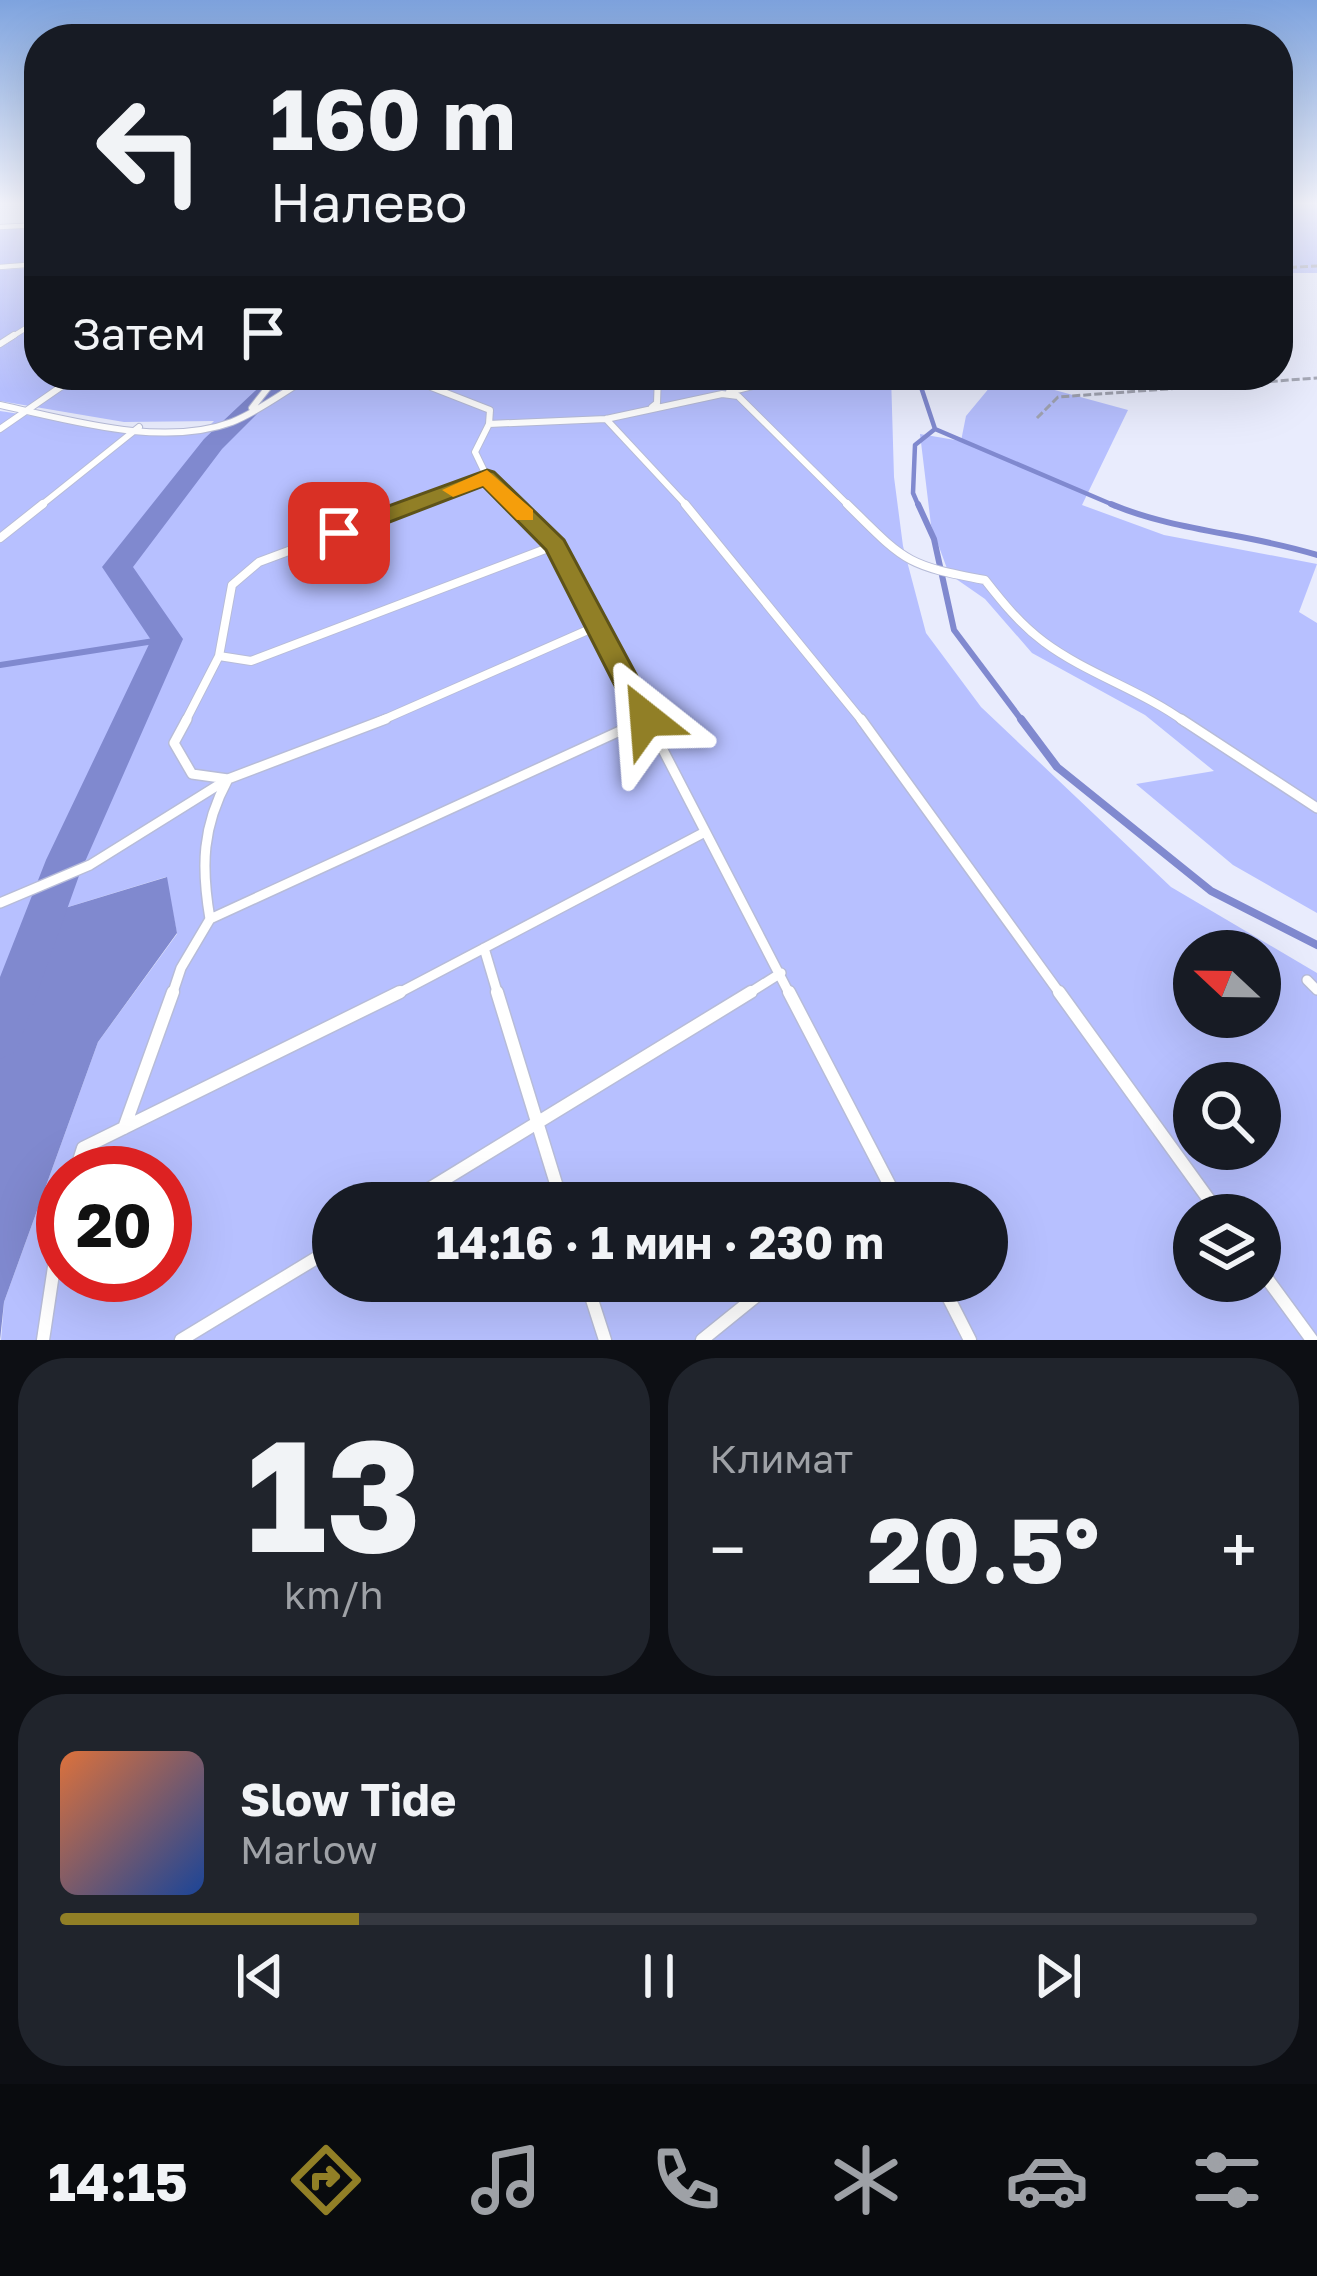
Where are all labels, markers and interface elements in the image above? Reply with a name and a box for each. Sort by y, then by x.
text: 160 m [270,68,516,168]
icon: left [72,72,228,228]
text: Налево [270,169,467,234]
icon: arrive [230,300,296,366]
text: Затем [72,306,206,360]
pin [288,482,390,584]
icon: arrive [306,500,372,566]
position arrow [583,656,709,782]
north arrow [1173,930,1281,1038]
map controls [1173,930,1281,1302]
button: search [1173,1062,1281,1170]
speed limit sign: 20 [36,1146,192,1302]
button: layers [1173,1194,1281,1302]
text: 14:16 · 1 мин · 230 m [436,1215,884,1269]
text: 13 [246,1399,422,1586]
text: Климат [710,1435,853,1482]
text: 20.5° [867,1495,1099,1603]
text: − [710,1509,746,1589]
text: + [1221,1509,1257,1589]
text: km/h [284,1571,383,1618]
text: Slow Tide [240,1772,456,1826]
text: Marlow [240,1826,377,1873]
icon: previous [227,1943,293,2009]
icon: pause [626,1943,692,2009]
icon: next [1025,1943,1091,2009]
icon: directions [284,2138,368,2222]
icon: music [464,2138,548,2222]
icon: phone [644,2138,728,2222]
icon: climate [824,2138,908,2222]
icon: car [1005,2138,1089,2222]
icon: filters [1185,2138,1269,2222]
text: 14:15 [48,2148,188,2213]

